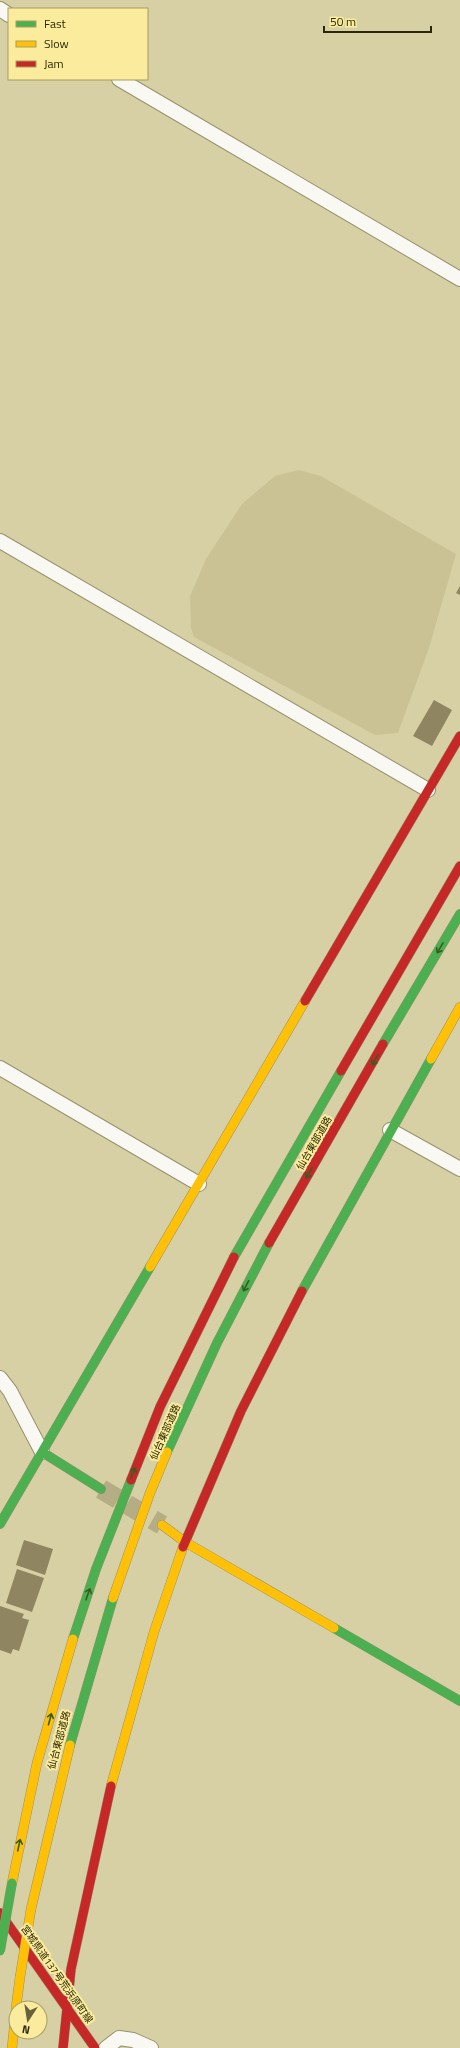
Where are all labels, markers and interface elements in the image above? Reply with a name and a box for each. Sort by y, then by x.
legend [8,8,148,80]
scale bar [324,8,431,34]
text: 50 m [330,12,356,31]
text: Fast [44,14,67,33]
text: Slow [44,34,69,53]
text: Jam [44,54,64,73]
one-way arrow [436,942,444,954]
one-way arrow [370,1054,378,1066]
street label: 仙台東部道路 [293,1113,335,1173]
one-way arrow [305,1167,313,1179]
one-way arrow [242,1280,249,1292]
street label: 仙台東部道路 [146,1402,184,1462]
one-way arrow [130,1467,137,1479]
one-way arrow [85,1588,92,1601]
street label: 仙台東部道路 [44,1709,74,1771]
one-way arrow [46,1712,54,1725]
one-way arrow [16,1839,24,1852]
street label: 宮城県道137号荒浜原町線 [17,1922,97,2026]
north arrow [8,2000,48,2040]
text: N [21,2021,31,2038]

